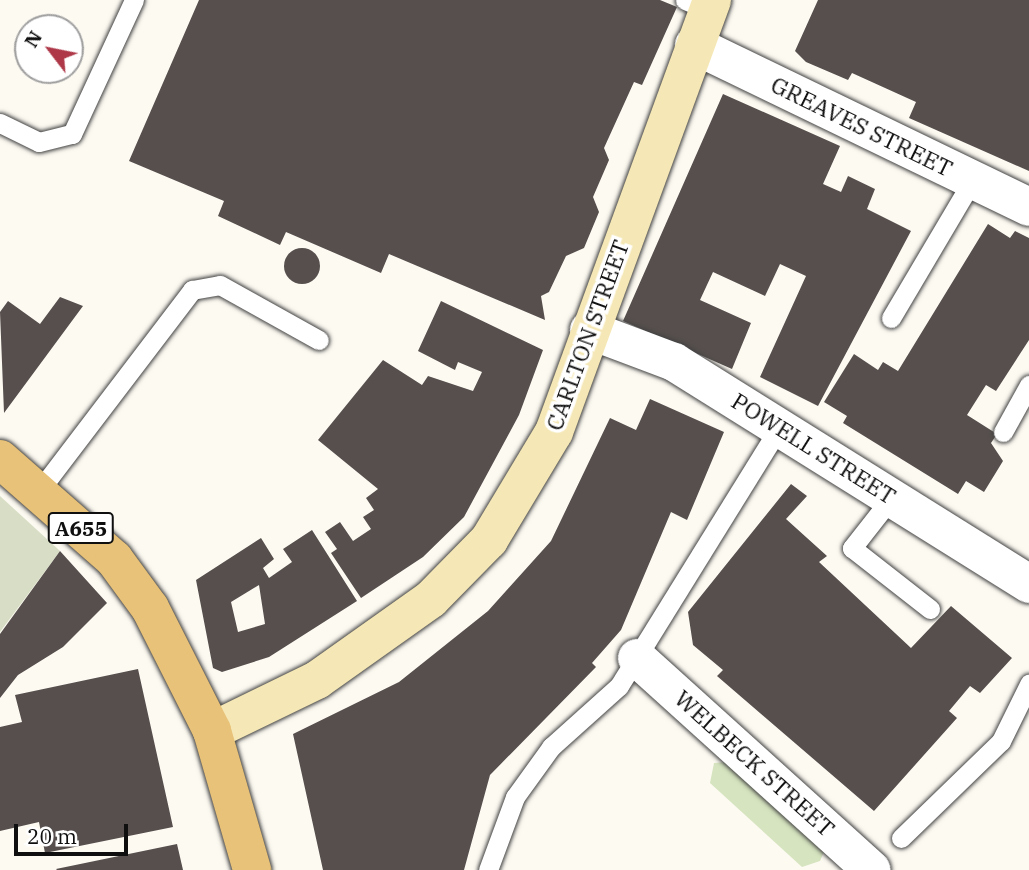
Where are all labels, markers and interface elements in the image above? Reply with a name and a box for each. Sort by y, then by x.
north arrow [14,14,84,84]
text: N [19,26,47,52]
street label: GREAVES STREET [767,70,957,182]
street label: CARLTON STREET [540,236,634,434]
street label: POWELL STREET [727,386,901,510]
road number: A655 [48,510,114,546]
street label: WELBECK STREET [669,684,841,842]
scale bar [18,810,131,854]
text: 20 m [27,822,77,850]

